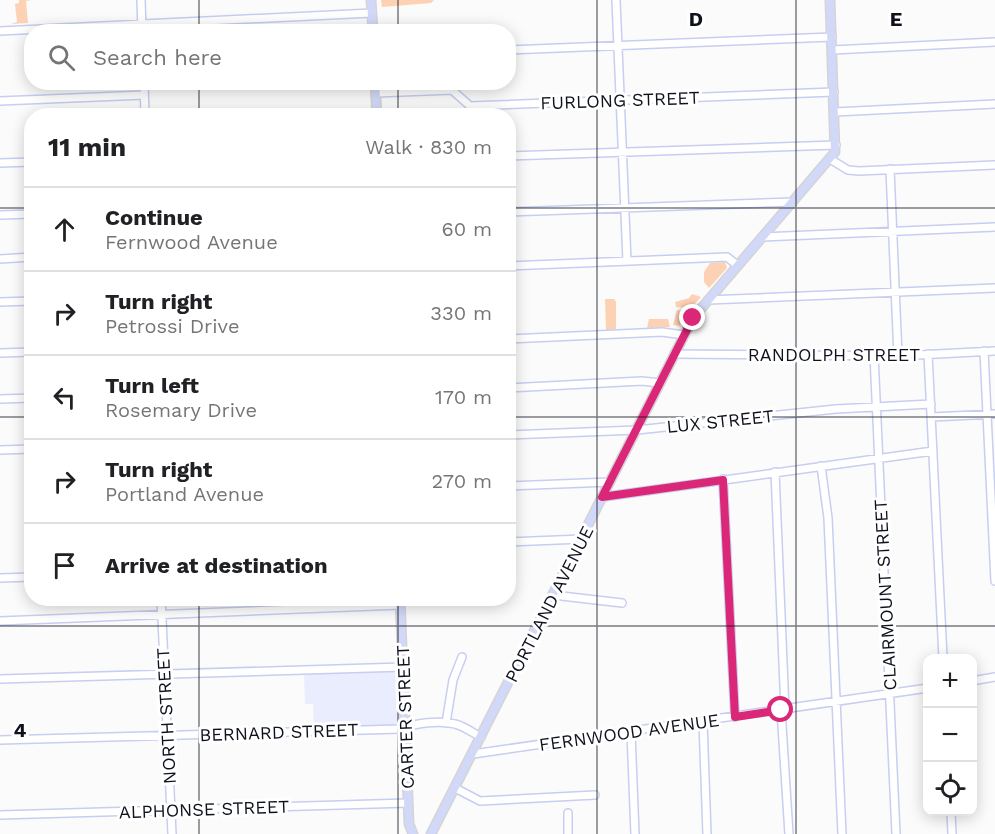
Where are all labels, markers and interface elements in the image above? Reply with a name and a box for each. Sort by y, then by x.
text: D [689,7,703,31]
text: E [890,7,902,31]
search box [24,24,516,90]
icon: search [45,41,78,74]
text: Search here [93,45,222,70]
street label: FURLONG STREET [540,87,700,113]
text: 11 min [48,132,126,162]
text: Walk · 830 m [365,135,492,159]
text: Continue [105,205,203,230]
icon: ahead [48,213,81,246]
text: 60 m [442,217,492,241]
text: Fernwood Avenue [105,230,278,254]
text: Turn right [105,289,212,314]
icon: right [48,297,81,330]
text: 330 m [430,301,492,325]
route end [679,304,705,330]
text: Petrossi Drive [105,314,239,338]
street label: RANDOLPH STREET [748,344,920,365]
text: Turn left [105,373,199,398]
icon: left [48,381,81,414]
text: 170 m [435,385,492,409]
text: Rosemary Drive [105,398,257,422]
street label: LUX STREET [665,405,775,437]
text: Turn right [105,457,212,482]
icon: right [48,465,81,498]
text: 270 m [432,469,492,493]
text: Portland Avenue [105,482,264,506]
street label: CLAIRMOUNT STREET [870,499,900,691]
street label: PORTLAND AVENUE [500,522,598,686]
icon: arrive [48,549,81,582]
text: Arrive at destination [105,553,328,578]
street label: CARTER STREET [392,645,418,789]
street label: NORTH STREET [152,647,180,785]
map controls [923,654,977,816]
button: + [923,654,977,708]
route start [767,696,793,722]
button: − [923,708,977,762]
street label: FERNWOOD AVENUE [538,709,720,755]
text: 4 [14,718,27,742]
street label: BERNARD STREET [199,719,359,745]
button: locate [923,762,977,816]
street label: ALPHONSE STREET [119,796,290,822]

